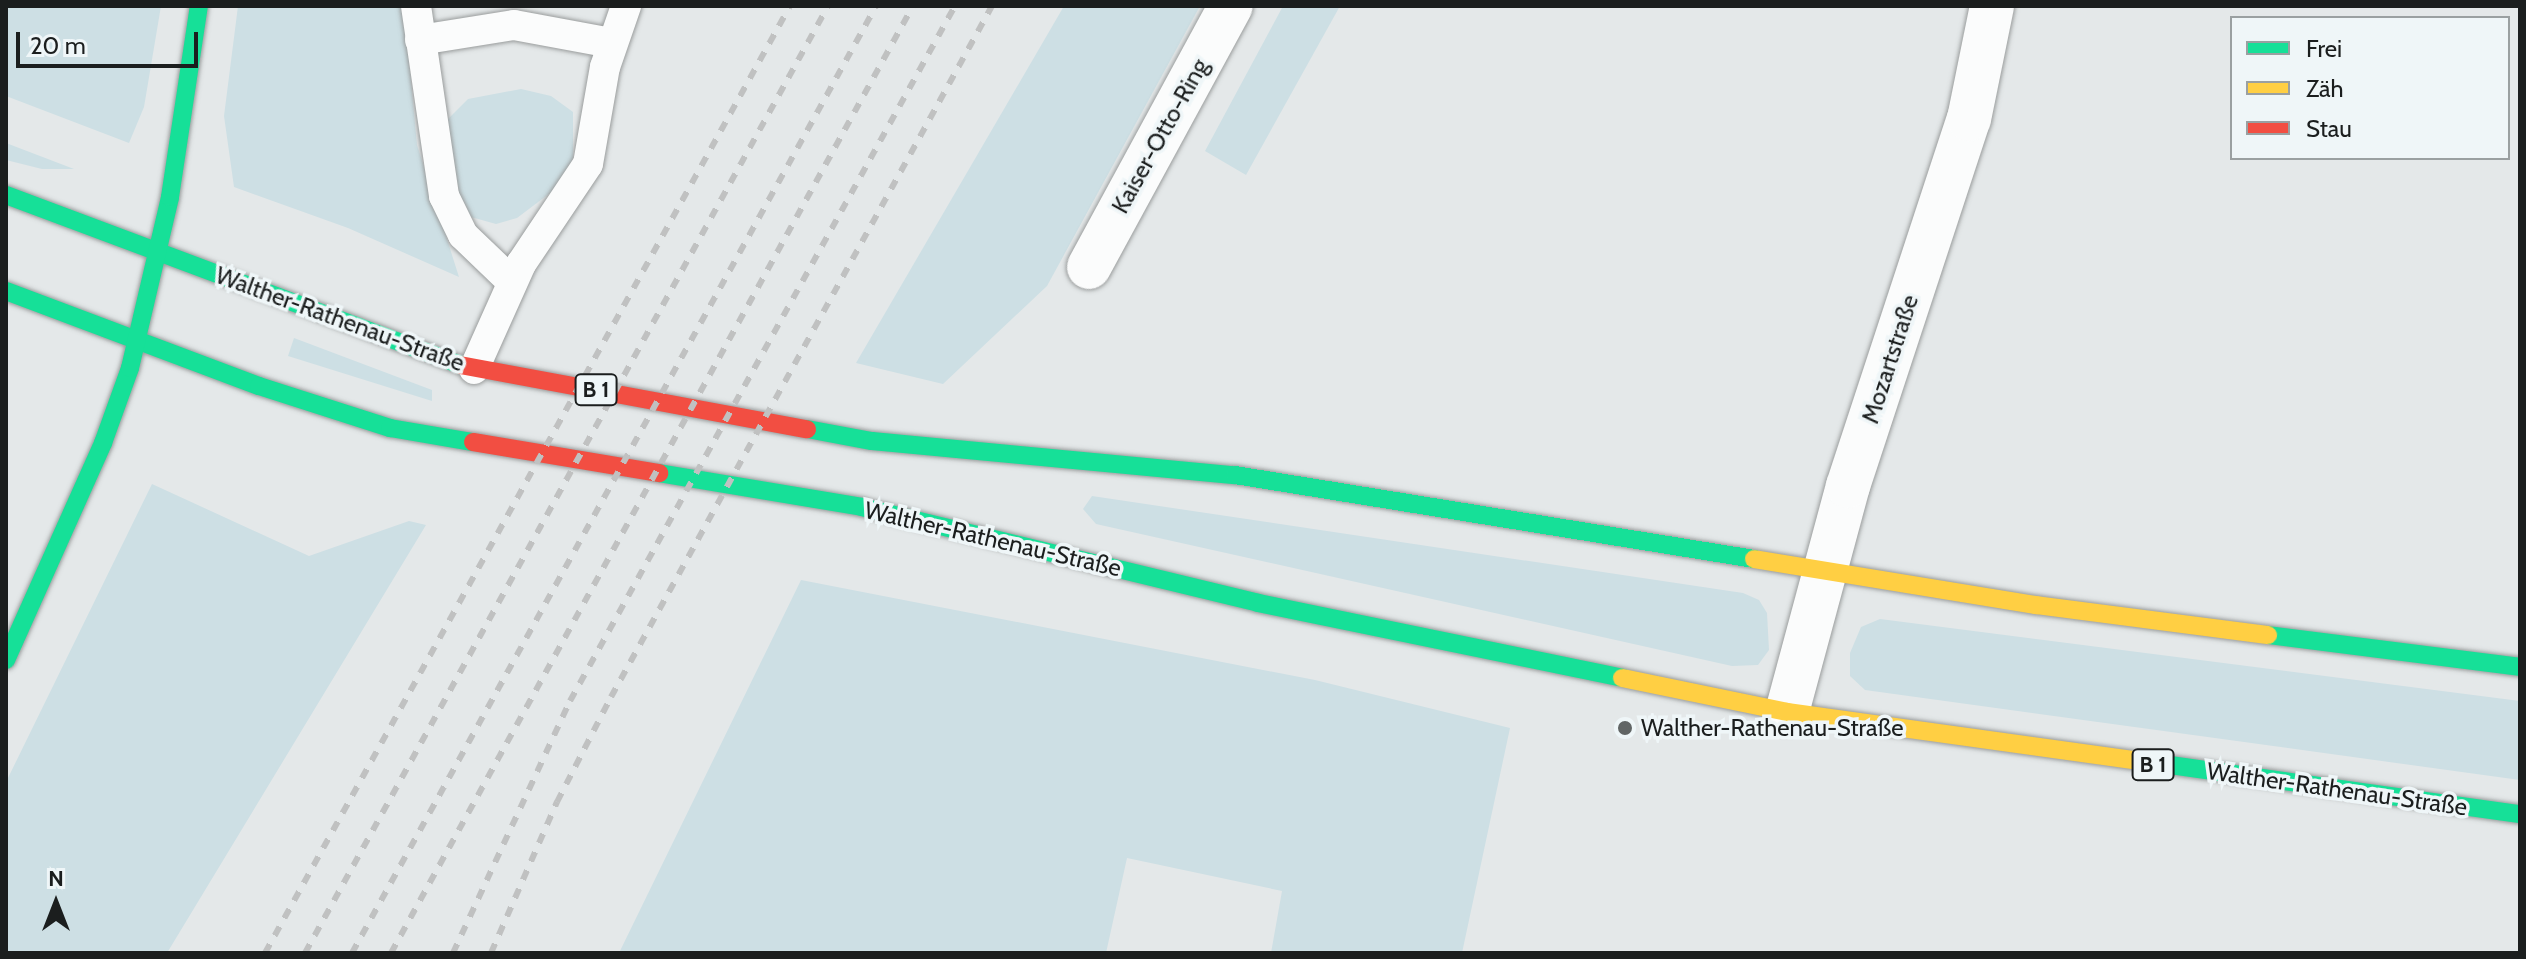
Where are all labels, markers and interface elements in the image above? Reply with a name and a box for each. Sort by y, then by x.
scale bar [20,16,202,66]
legend [2230,16,2510,160]
text: 20 m [30,31,86,60]
text: Frei [2306,34,2342,63]
street label: Kaiser-Otto-Ring [1106,54,1214,218]
text: Zäh [2306,74,2343,103]
text: Stau [2306,114,2352,143]
street label: Walther-Rathenau-Straße [212,261,468,377]
street label: Mozartstraße [1856,291,1924,427]
road number: B 1 [574,372,618,408]
street label: Walther-Rathenau-Straße [862,495,1124,583]
place label: Walther-Rathenau-Straße [1641,714,1904,742]
marker: Walther-Rathenau-Straße [1616,719,1634,737]
road number: B 1 [2131,747,2175,783]
street label: Walther-Rathenau-Straße [2205,756,2469,822]
north arrow [16,863,96,943]
text: N [48,865,64,892]

